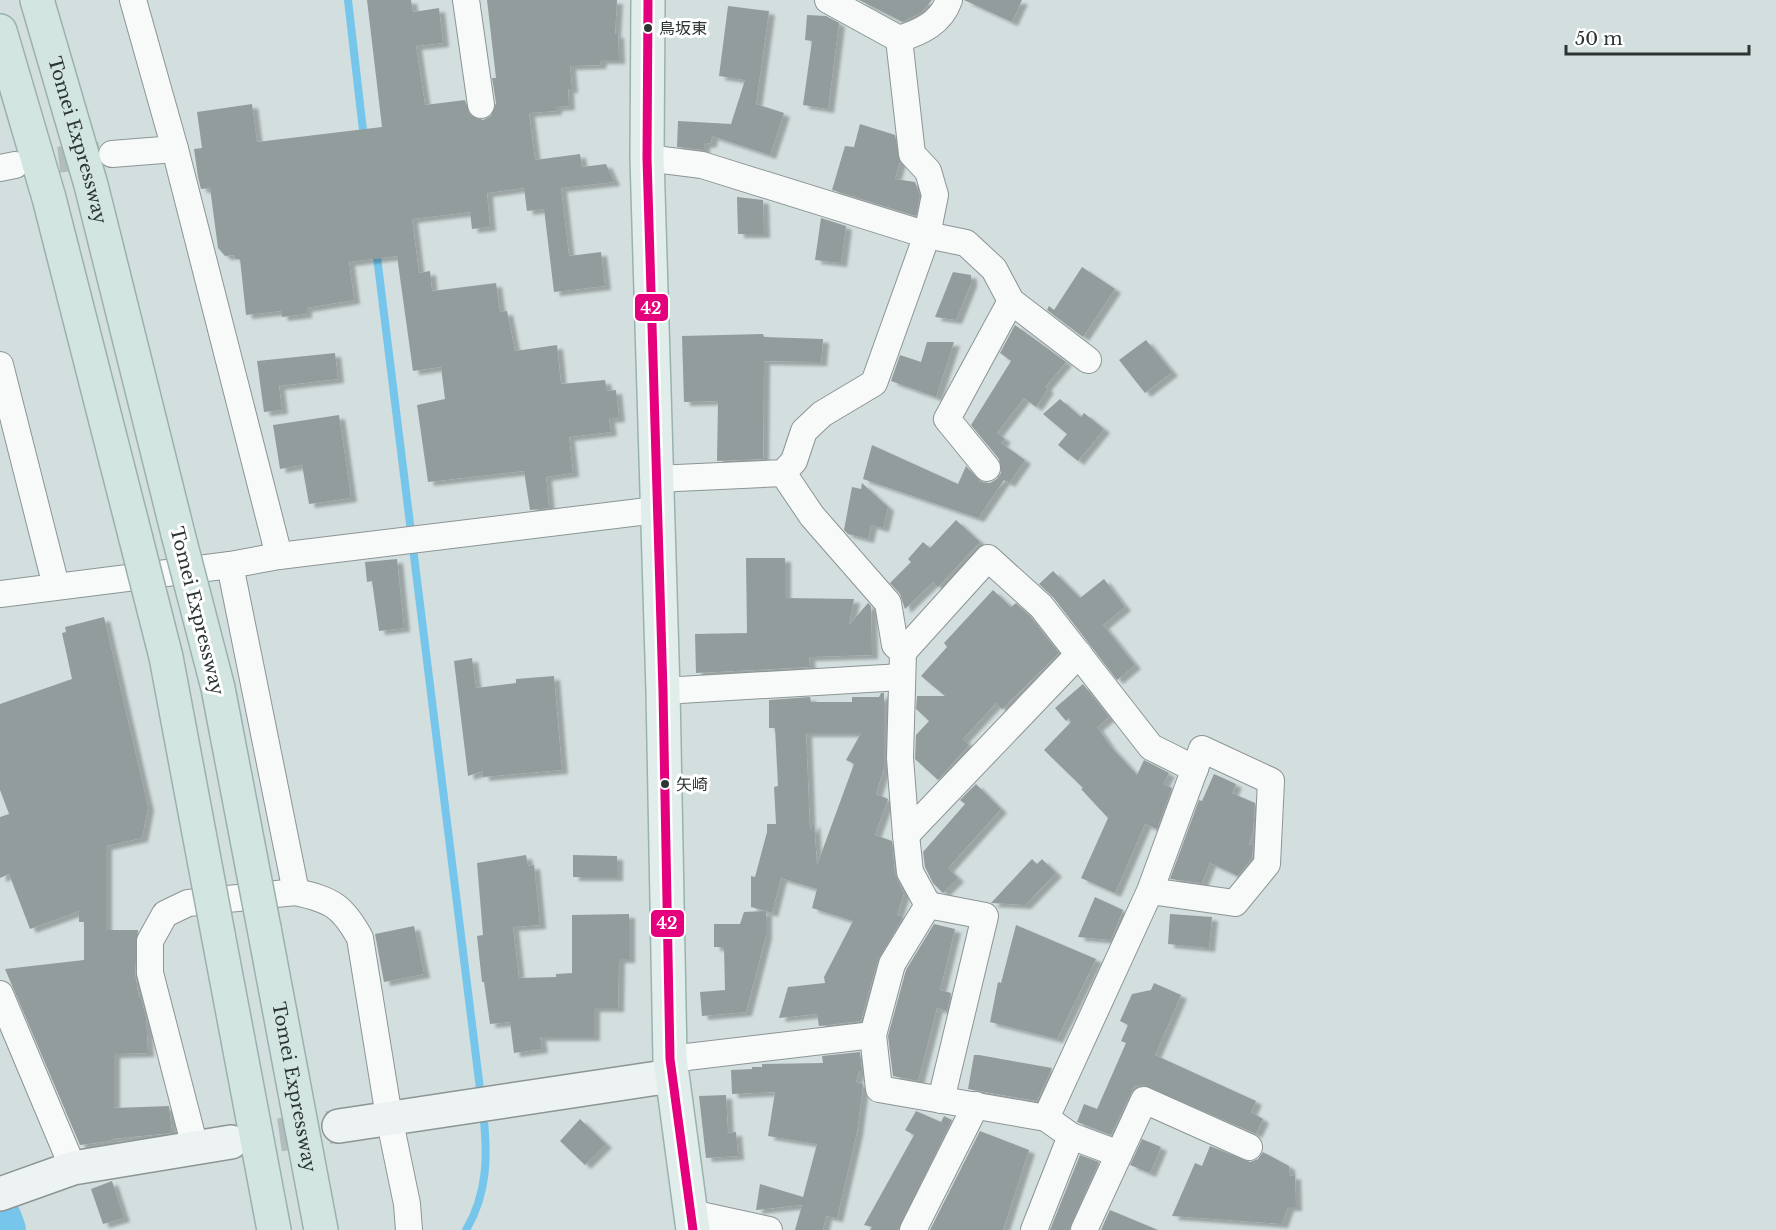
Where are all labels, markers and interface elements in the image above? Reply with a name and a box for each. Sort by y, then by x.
place label: 鳥坂東 [659,18,707,38]
scale bar [1566,18,1749,56]
marker: 鳥坂東 [642,22,654,34]
text: 50 m [1575,28,1623,50]
street label: Tomei Expressway [43,54,111,227]
line badge: 42 [634,293,669,322]
text: 42 [640,298,662,318]
street label: Tomei Expressway [165,525,229,698]
place label: 矢崎 [676,774,708,794]
marker: 矢崎 [659,778,671,790]
line badge: 42 [650,909,685,938]
text: 42 [656,913,678,933]
street label: Tomei Expressway [267,1000,321,1175]

